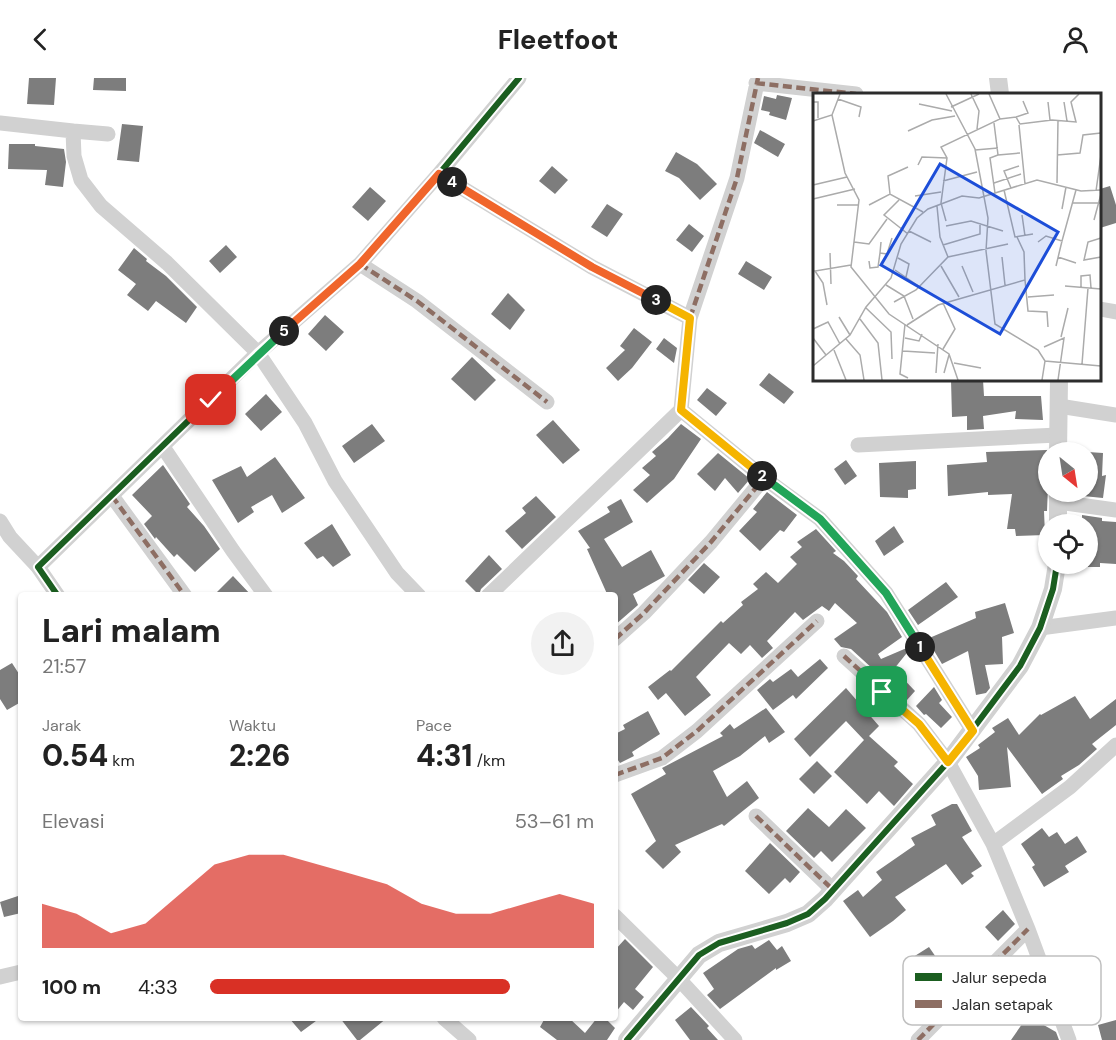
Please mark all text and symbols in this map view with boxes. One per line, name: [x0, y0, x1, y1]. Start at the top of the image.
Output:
text: Fleetfoot: [498, 22, 618, 57]
icon: back: [24, 23, 57, 56]
icon: person: [1059, 23, 1092, 56]
inset map: [813, 93, 1101, 381]
pin: 4: [437, 167, 467, 197]
text: 4: [447, 171, 457, 192]
pin: 3: [641, 285, 671, 315]
text: 3: [651, 289, 661, 310]
pin: 5: [269, 316, 299, 346]
text: 5: [279, 320, 289, 341]
pin: [185, 374, 236, 425]
icon: check: [194, 383, 227, 416]
north arrow: [1038, 442, 1098, 502]
map controls: [1038, 442, 1098, 574]
pin: 2: [747, 461, 777, 491]
text: 2: [757, 465, 767, 486]
button: locate: [1038, 514, 1098, 574]
text: Lari malam: [42, 609, 221, 652]
button: share: [531, 612, 594, 675]
pin: 1: [905, 632, 935, 662]
text: 1: [917, 636, 923, 657]
text: 21:57: [42, 653, 86, 679]
pin: [856, 666, 907, 717]
icon: arrive: [865, 675, 898, 708]
text: Jarak: [42, 715, 81, 736]
text: Waktu: [229, 715, 276, 736]
text: Pace: [416, 715, 452, 736]
text: 0.54: [42, 736, 108, 775]
text: 2:26: [229, 736, 291, 775]
text: 4:31: [416, 736, 472, 775]
text: km: [108, 750, 135, 771]
text: /km: [472, 750, 505, 771]
text: Elevasi: [42, 808, 104, 834]
text: 53–61 m: [515, 808, 594, 834]
legend: [903, 956, 1101, 1025]
text: Jalur sepeda: [952, 967, 1047, 988]
text: 100 m: [42, 974, 101, 1000]
text: 4:33: [138, 974, 178, 1000]
text: Jalan setapak: [952, 994, 1053, 1015]

